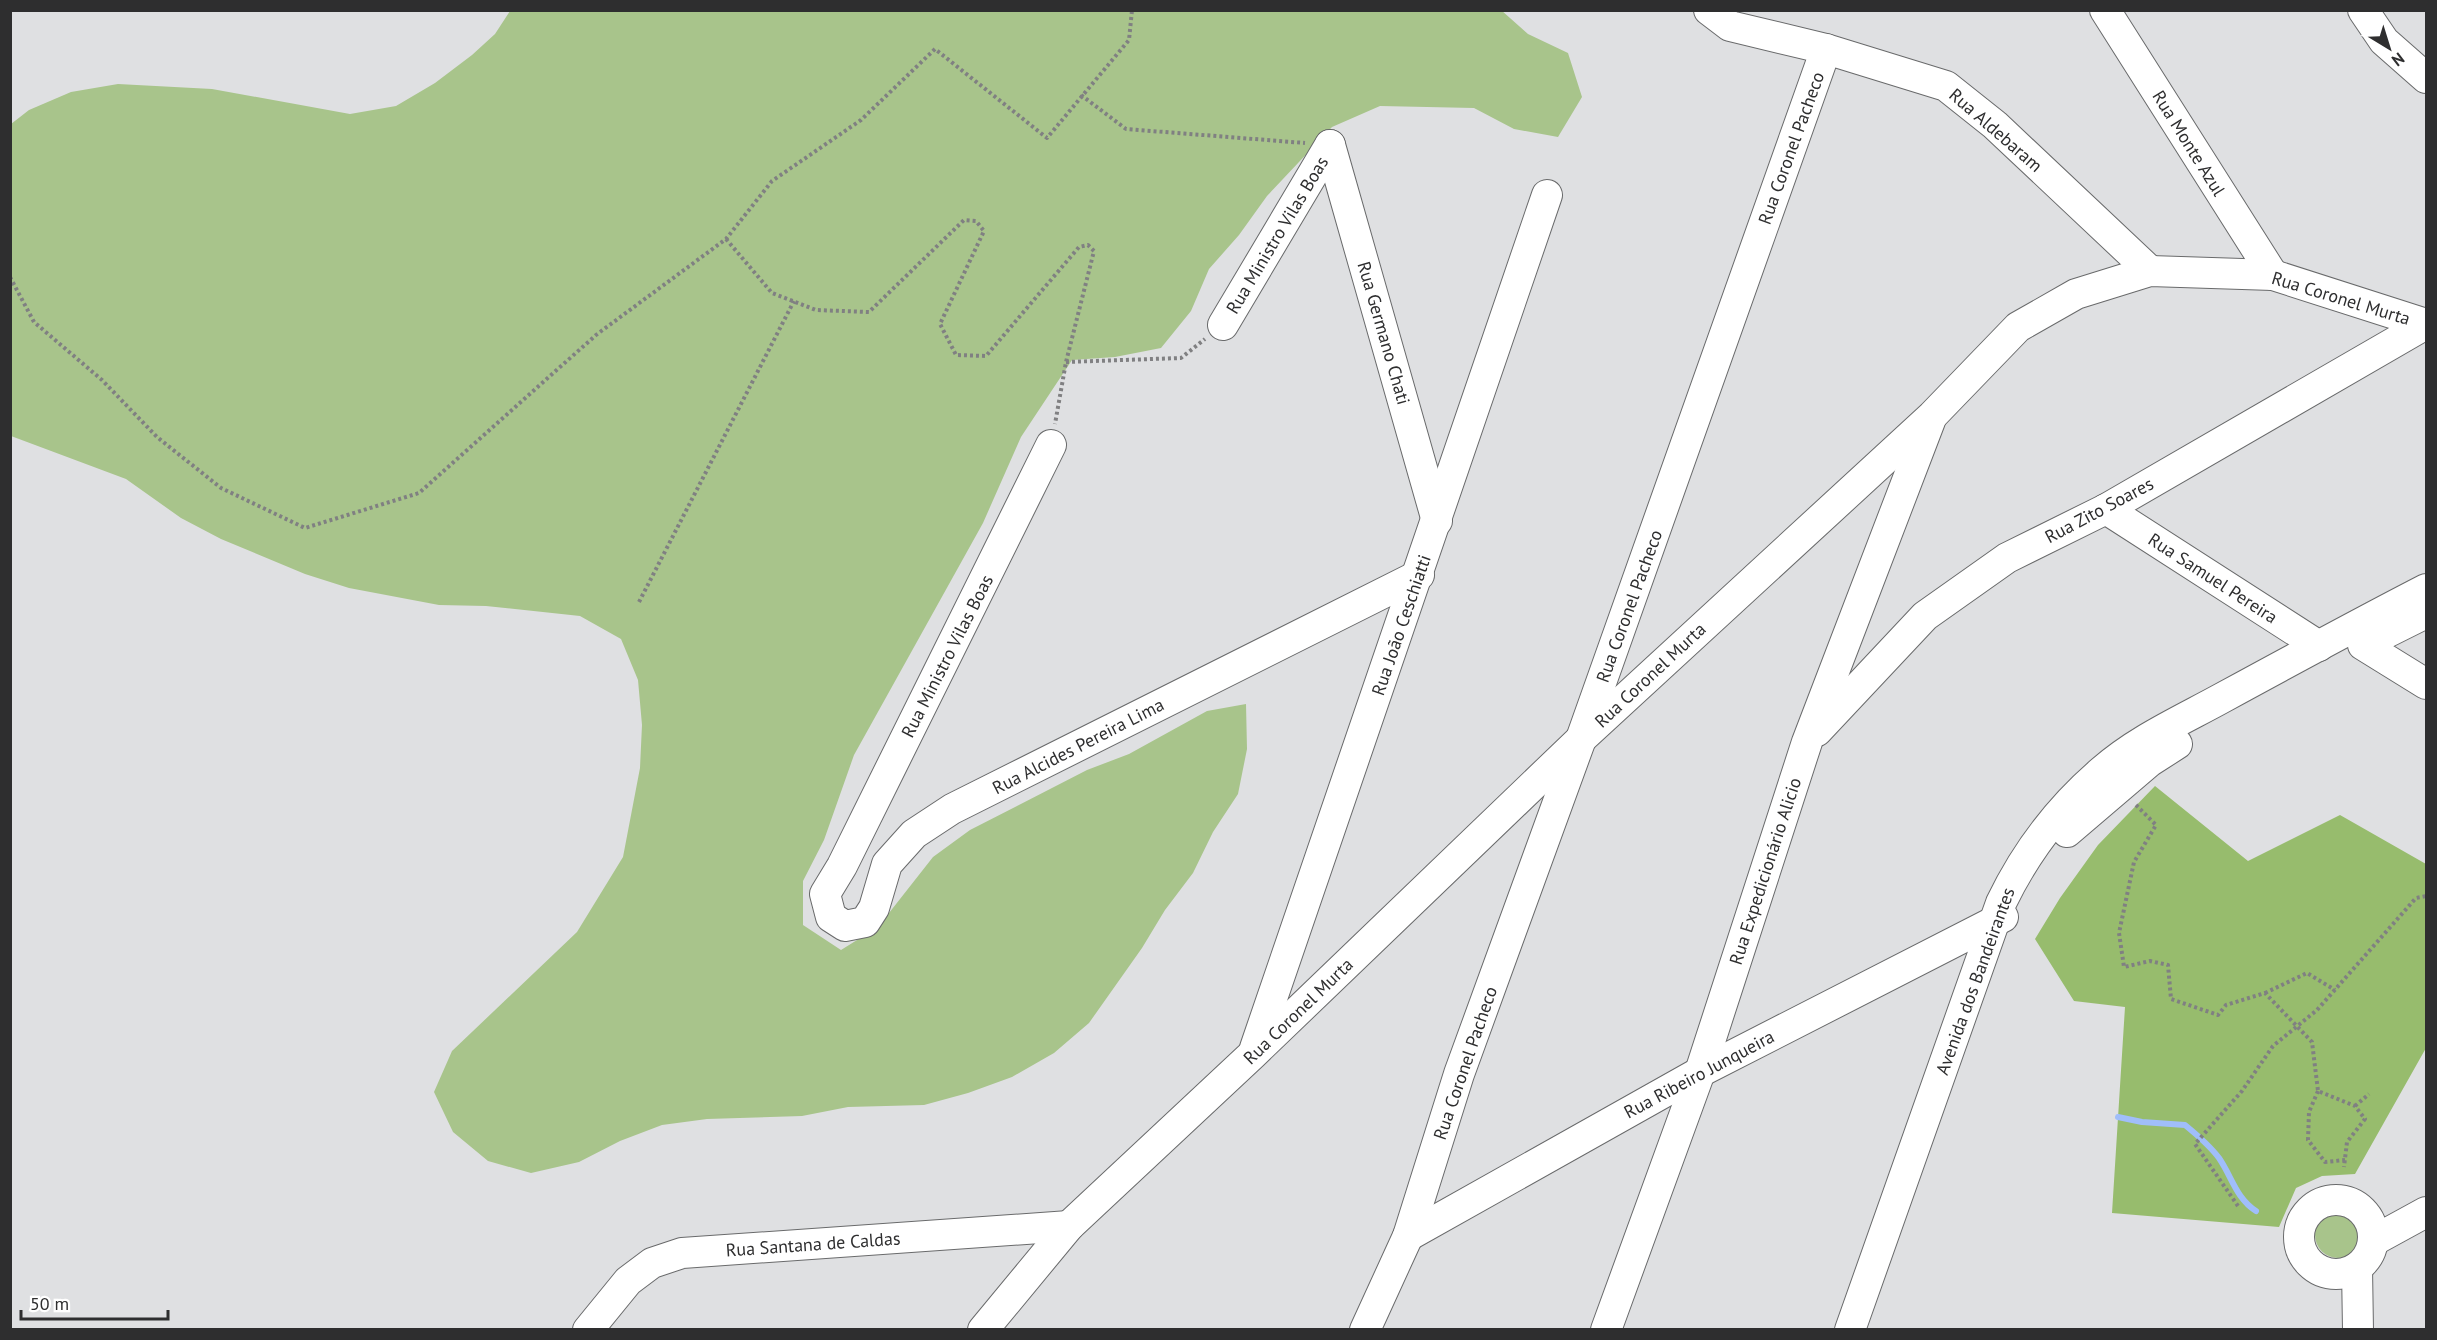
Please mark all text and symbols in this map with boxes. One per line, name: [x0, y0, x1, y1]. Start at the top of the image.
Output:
north arrow: [2359, 18, 2419, 78]
text: N: [2388, 49, 2409, 71]
street label: Rua Coronel Pacheco: [1753, 69, 1829, 227]
street label: Rua Aldebaram: [1945, 83, 2047, 177]
street label: Rua Monte Azul: [2147, 86, 2231, 201]
street label: Rua Ministro Vilas Boas: [1221, 152, 1333, 318]
street label: Rua Germano Chati: [1353, 259, 1415, 407]
street label: Rua Coronel Murta: [2269, 266, 2413, 330]
street label: Rua Zito Soares: [2041, 472, 2157, 548]
street label: Rua Coronel Pacheco: [1591, 527, 1667, 685]
street label: Rua Samuel Pereira: [2144, 528, 2282, 628]
street label: Rua João Ceschiatti: [1366, 552, 1436, 698]
street label: Rua Ministro Vilas Boas: [896, 571, 998, 741]
street label: Rua Coronel Murta: [1590, 618, 1710, 732]
street label: Rua Alcides Pereira Lima: [988, 693, 1168, 799]
street label: Rua Expedicionário Alicio: [1724, 774, 1806, 968]
street label: Avenida dos Bandeirantes: [1930, 884, 2020, 1078]
street label: Rua Coronel Murta: [1238, 953, 1358, 1069]
street label: Rua Coronel Pacheco: [1428, 983, 1502, 1143]
street label: Rua Ribeiro Junqueira: [1620, 1025, 1778, 1123]
street label: Rua Santana de Caldas: [725, 1226, 901, 1262]
scale bar: [21, 1283, 168, 1321]
text: 50 m: [30, 1292, 69, 1315]

